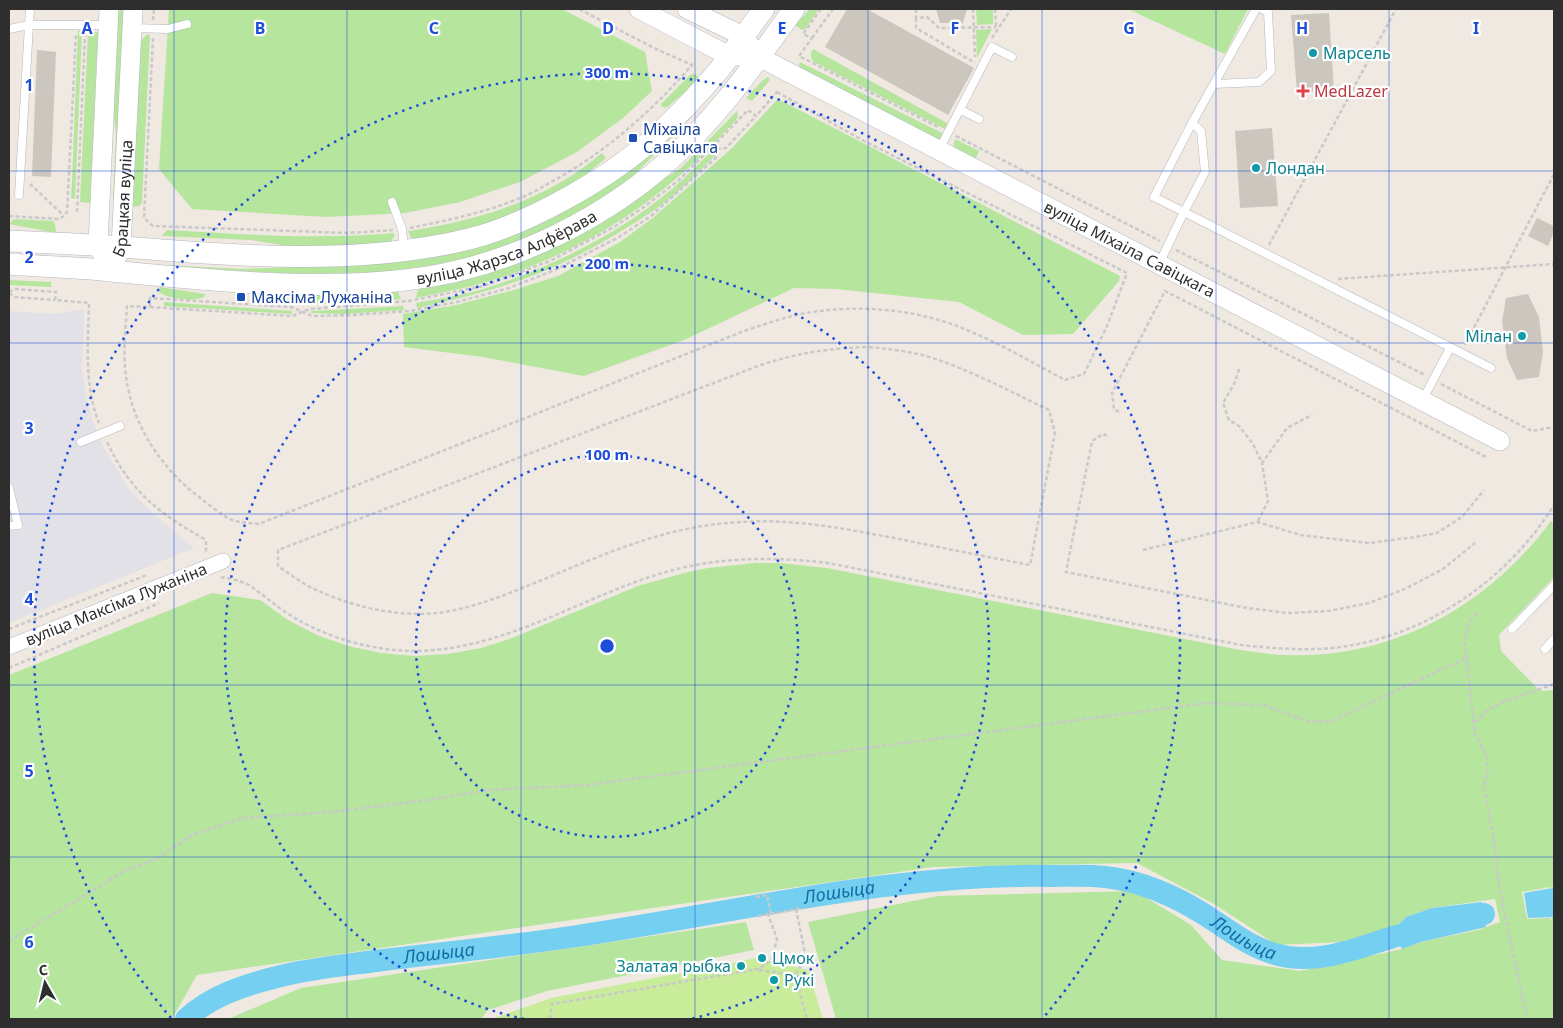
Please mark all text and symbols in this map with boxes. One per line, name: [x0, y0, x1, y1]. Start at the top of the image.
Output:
text: A: [81, 17, 93, 39]
text: B: [255, 17, 265, 39]
text: C: [429, 17, 439, 39]
text: D: [602, 17, 614, 39]
text: E: [778, 17, 787, 39]
text: F: [951, 17, 959, 39]
text: G: [1123, 17, 1135, 39]
text: H: [1296, 17, 1308, 39]
text: I: [1473, 17, 1479, 39]
place label: Марсель: [1323, 42, 1391, 64]
marker: Марсель: [1307, 47, 1319, 59]
text: 300 m: [585, 62, 629, 82]
text: 1: [24, 74, 34, 96]
place label: MedLazer: [1314, 80, 1388, 102]
marker: MedLazer: [1296, 84, 1310, 98]
place label: Міхаіла Савіцкага: [643, 118, 718, 158]
marker: Міхаіла Савіцкага: [627, 132, 639, 144]
street label: Брацкая вуліца: [107, 139, 137, 260]
place label: Лондан: [1266, 157, 1325, 179]
marker: Лондан: [1250, 162, 1262, 174]
street label: вуліца Міхаіла Савіцкага: [1040, 196, 1219, 303]
street label: вуліца Жарэса Алфёрава: [415, 205, 601, 290]
text: 2: [24, 246, 34, 268]
text: 200 m: [585, 253, 629, 273]
place label: Максіма Лужаніна: [251, 286, 393, 308]
marker: Максіма Лужаніна: [235, 291, 247, 303]
place label: Мілан: [1465, 325, 1512, 347]
marker: Мілан: [1516, 330, 1528, 342]
text: 3: [24, 417, 34, 439]
text: 100 m: [585, 444, 629, 464]
street label: вуліца Максіма Лужаніна: [22, 557, 210, 651]
text: 4: [24, 588, 34, 610]
centre of rings: [598, 637, 616, 655]
text: 5: [24, 760, 34, 782]
water label: Лошыца: [801, 874, 876, 909]
water label: Лошыца: [1206, 909, 1280, 965]
text: 6: [24, 931, 34, 953]
water label: Лошыца: [401, 936, 476, 969]
place label: Цмок: [772, 947, 815, 969]
marker: Цмок: [756, 952, 768, 964]
place label: Залатая рыбка: [617, 955, 731, 977]
north arrow: [20, 958, 70, 1008]
text: С: [37, 960, 49, 980]
marker: Залатая рыбка: [735, 960, 747, 972]
place label: Рукі: [784, 969, 814, 991]
marker: Рукі: [768, 974, 780, 986]

